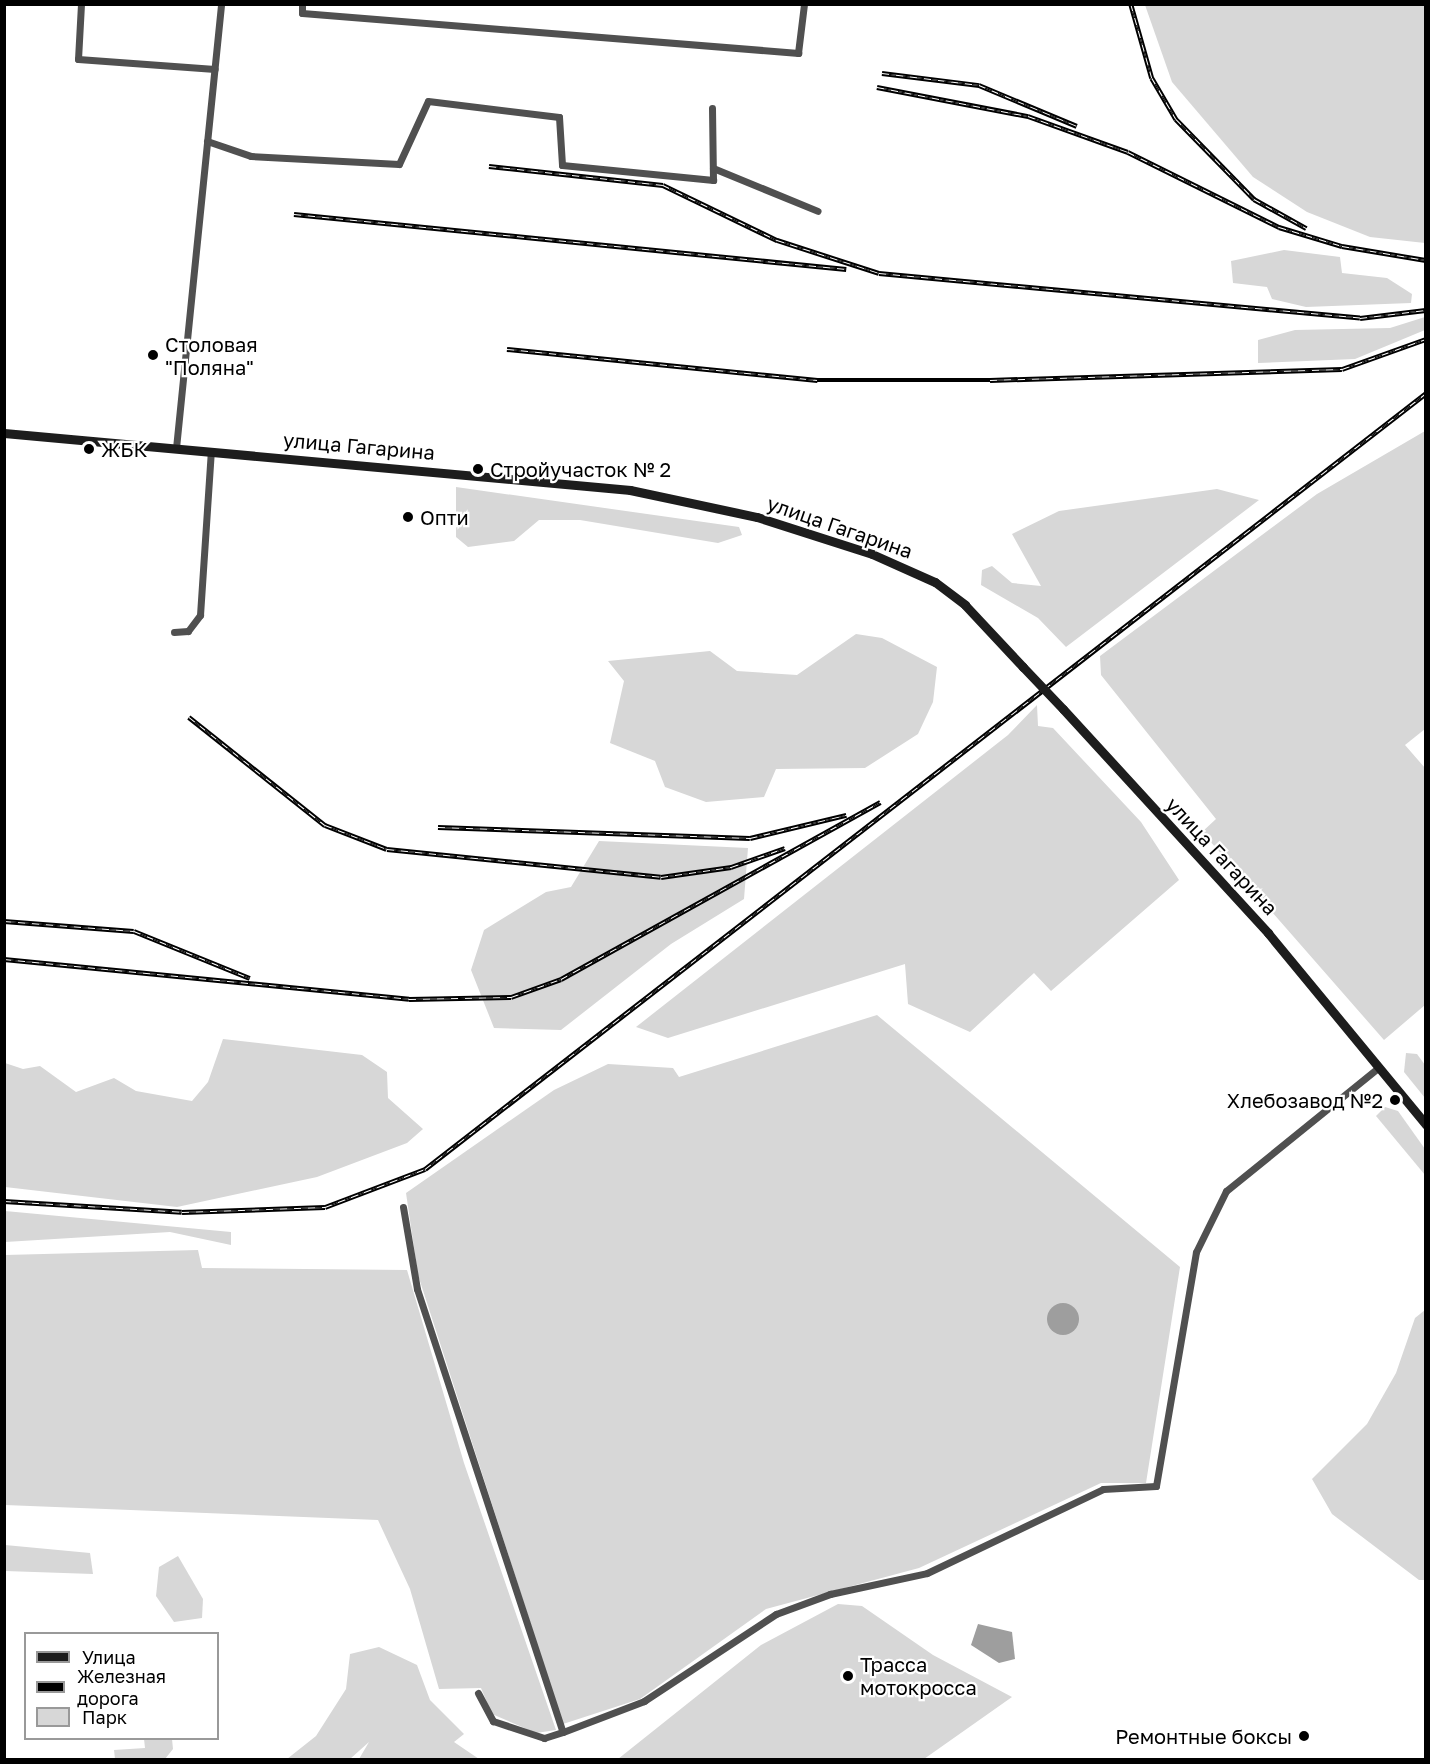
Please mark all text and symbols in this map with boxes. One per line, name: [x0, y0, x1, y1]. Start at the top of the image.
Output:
place label: Столовая "Поляна": [165, 332, 258, 379]
marker: Столовая "Поляна": [146, 348, 160, 362]
street label: улица Гагарина: [282, 427, 436, 465]
place label: ЖБК: [101, 437, 147, 461]
marker: ЖБК: [82, 442, 96, 456]
place label: Стройучасток № 2: [490, 457, 671, 481]
marker: Стройучасток № 2: [471, 462, 485, 476]
street label: улица Гагарина: [764, 491, 916, 563]
place label: Опти: [420, 505, 469, 529]
marker: Опти: [401, 510, 415, 524]
street label: улица Гагарина: [1161, 792, 1283, 920]
place label: Хлебозавод №2: [1227, 1088, 1383, 1112]
marker: Хлебозавод №2: [1388, 1093, 1402, 1107]
legend: [24, 1632, 219, 1740]
text: Улица: [82, 1646, 136, 1668]
place label: Трасса мотокросса: [860, 1652, 977, 1699]
text: Железная дорога: [77, 1665, 166, 1709]
marker: Трасса мотокросса: [841, 1669, 855, 1683]
text: Парк: [82, 1706, 127, 1728]
place label: Ремонтные боксы: [1115, 1724, 1292, 1748]
marker: Ремонтные боксы: [1297, 1729, 1311, 1743]

